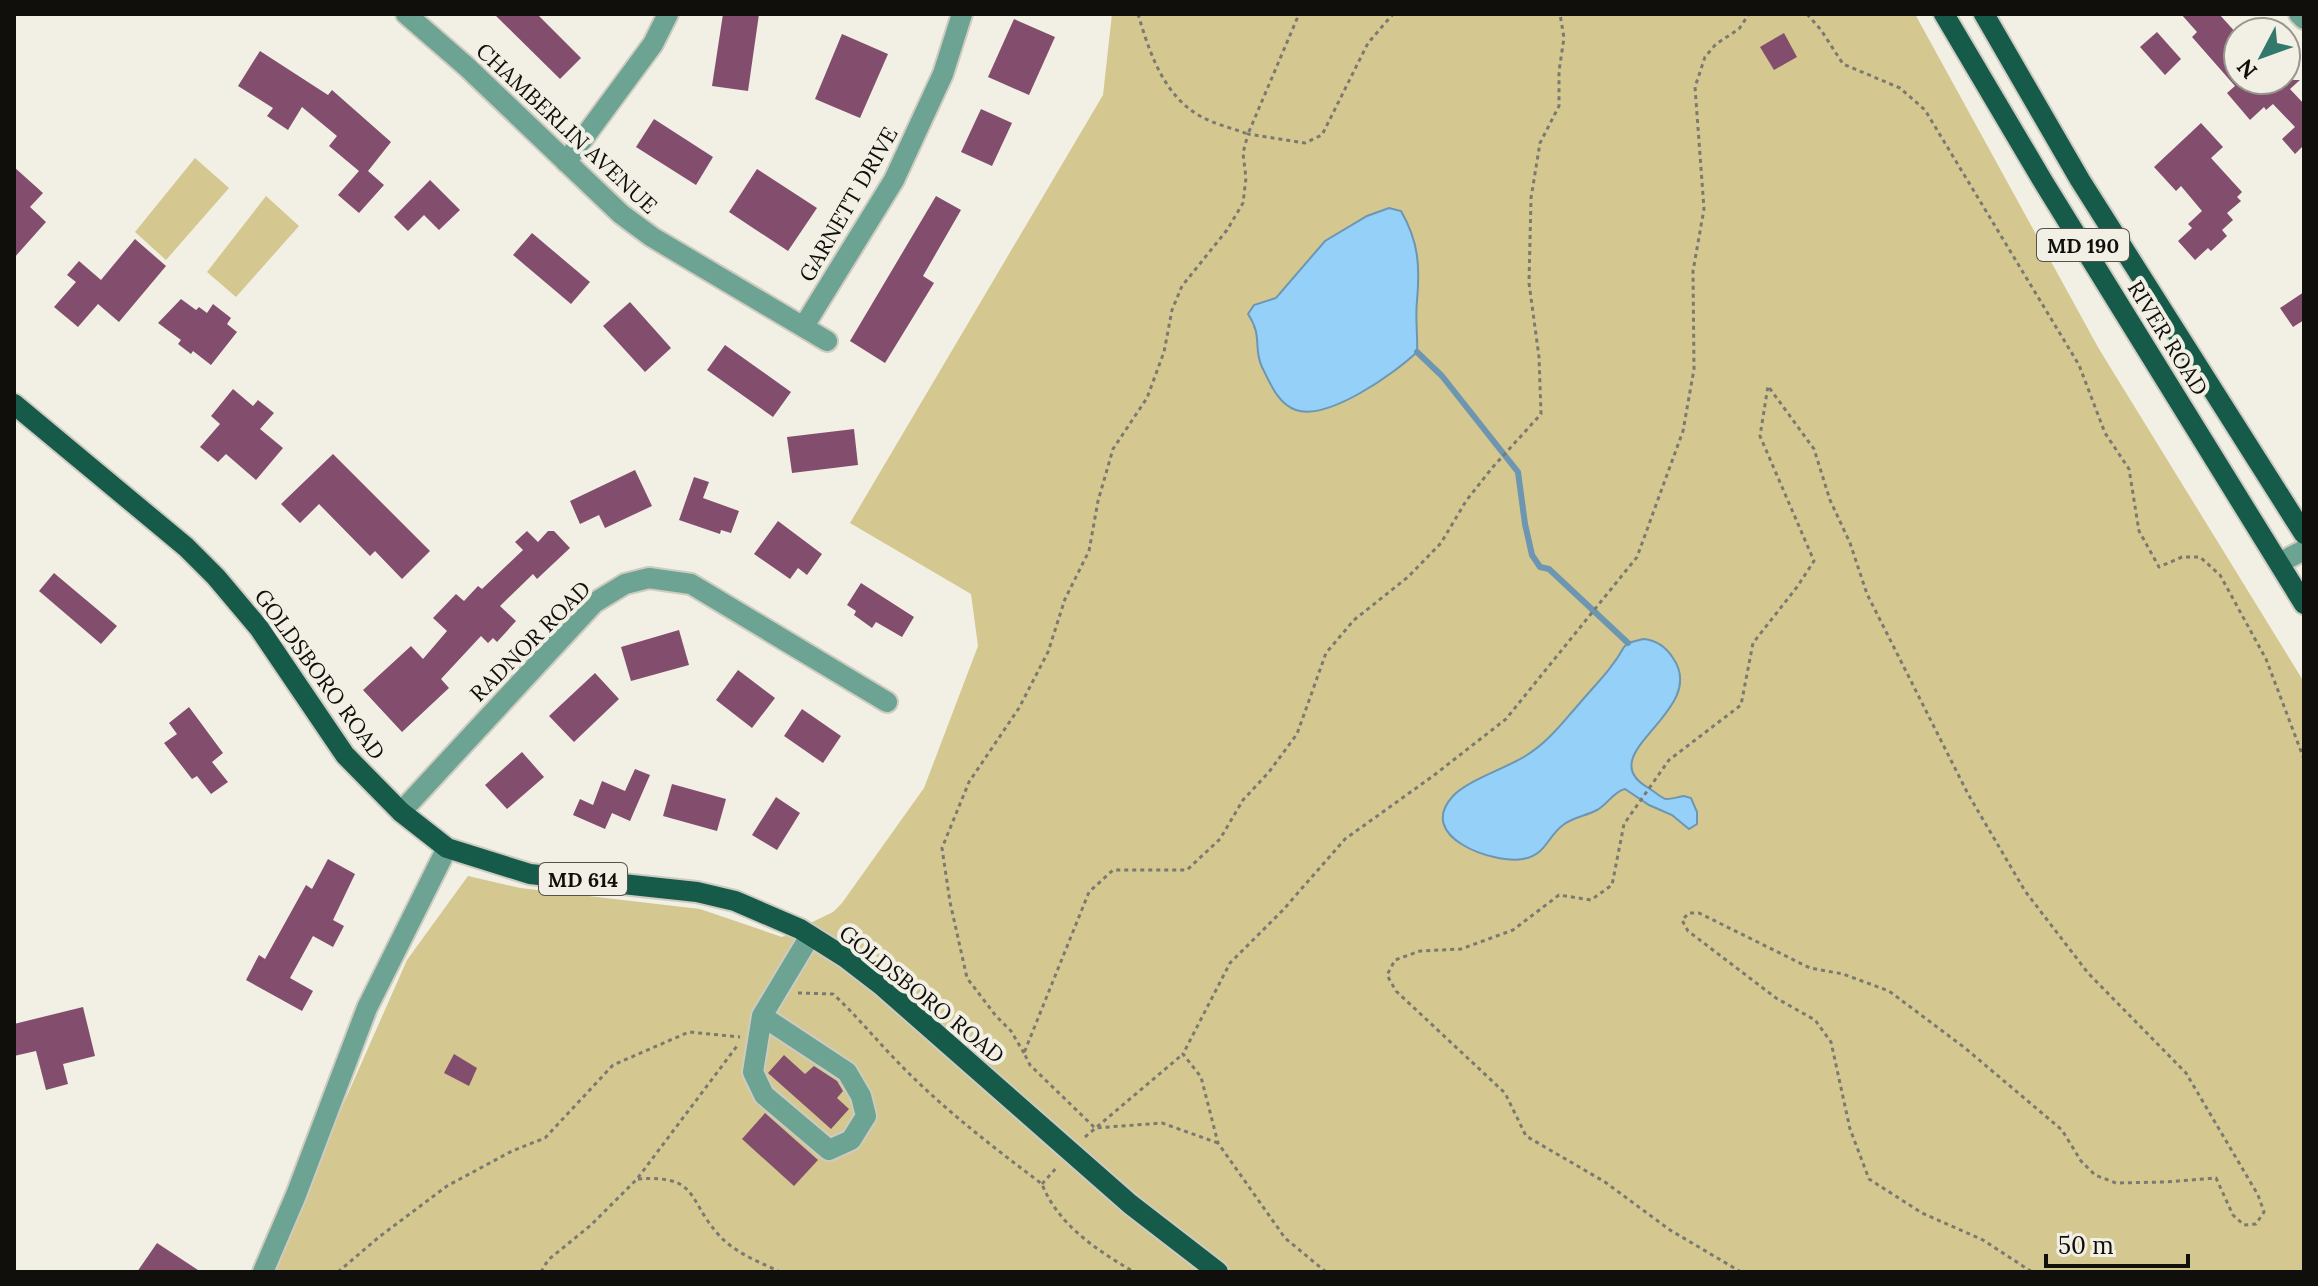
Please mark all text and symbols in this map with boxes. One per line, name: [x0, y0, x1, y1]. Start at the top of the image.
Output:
north arrow: [2222, 16, 2302, 96]
street label: CHAMBERLIN AVENUE: [470, 37, 664, 219]
text: N: [2231, 54, 2263, 85]
street label: GARNETT DRIVE: [792, 122, 904, 286]
road number: MD 190: [2037, 229, 2129, 261]
street label: RIVER ROAD: [2122, 275, 2214, 401]
street label: RADNOR ROAD: [464, 575, 596, 707]
street label: GOLDSBORO ROAD: [249, 583, 391, 765]
road number: MD 614: [539, 863, 627, 895]
street label: GOLDSBORO ROAD: [834, 919, 1010, 1069]
scale bar: [2046, 1218, 2188, 1268]
text: 50 m: [2058, 1230, 2114, 1261]

